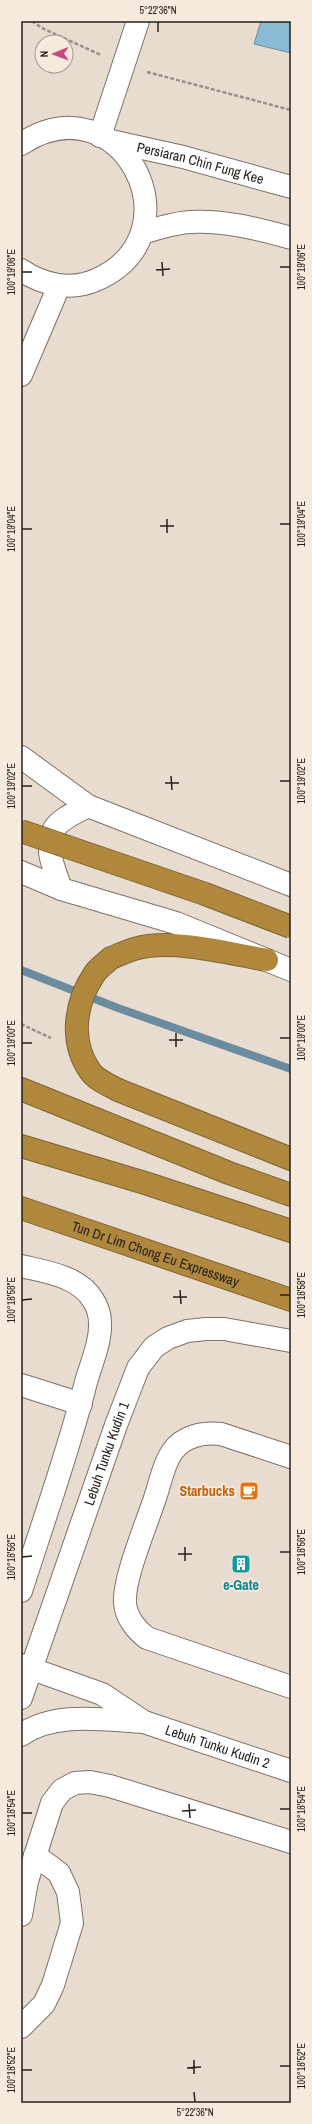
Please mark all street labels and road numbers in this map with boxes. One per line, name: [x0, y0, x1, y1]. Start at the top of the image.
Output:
street label: Persiaran Chin Fung Kee: [135, 138, 266, 188]
street label: Tun Dr Lim Chong Eu Expressway: [69, 1217, 242, 1291]
street label: Lebuh Tunku Kudin 1: [80, 1398, 133, 1508]
street label: Lebuh Tunku Kudin 2: [163, 1721, 272, 1772]

